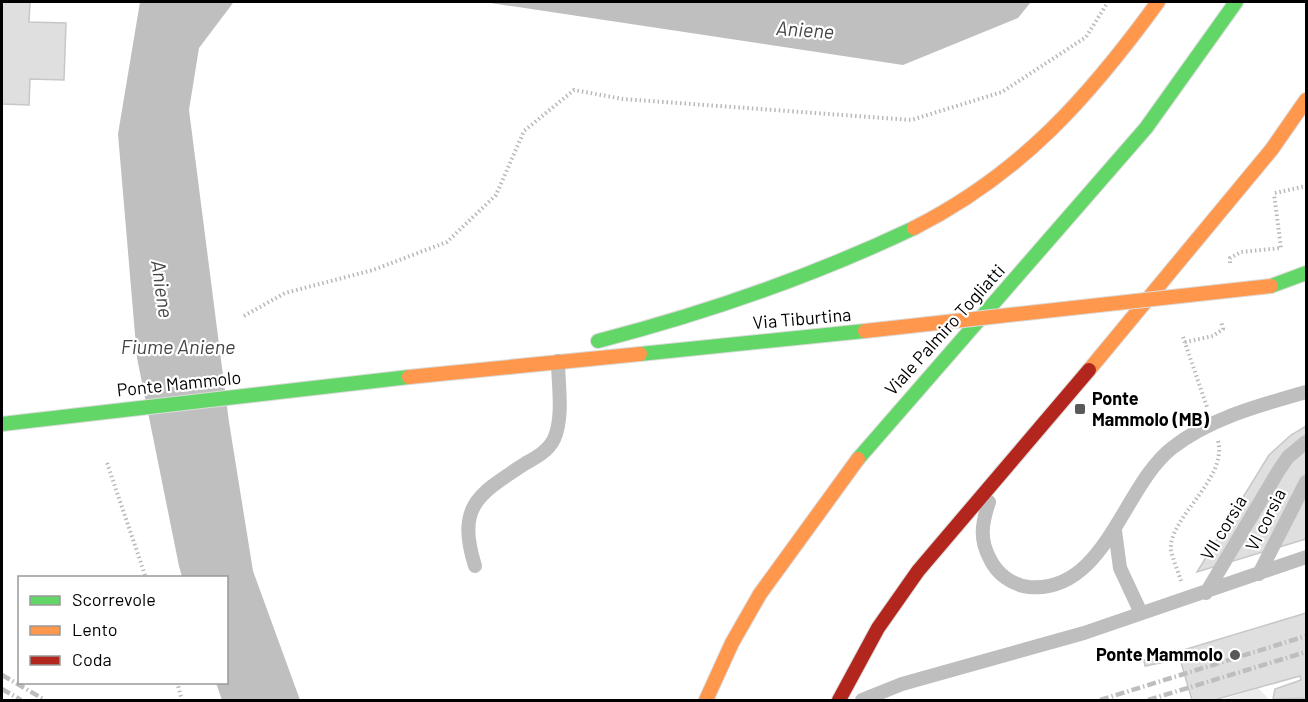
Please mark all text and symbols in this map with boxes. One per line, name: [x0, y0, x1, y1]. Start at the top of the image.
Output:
water label: Aniene: [775, 15, 835, 43]
water label: Aniene: [147, 258, 179, 319]
street label: Viale Palmiro Togliatti: [880, 259, 1009, 399]
street label: Via Tiburtina: [752, 303, 852, 333]
water label: Fiume Aniene: [121, 334, 235, 358]
street label: Ponte Mammolo: [116, 366, 242, 400]
place label: Ponte Mammolo (MB): [1092, 387, 1210, 430]
marker: Ponte Mammolo (MB): [1073, 402, 1087, 416]
street label: VI corsia: [1240, 485, 1290, 554]
street label: VII corsia: [1195, 491, 1251, 564]
legend: [18, 576, 228, 684]
text: Scorrevole: [72, 588, 156, 610]
text: Lento: [72, 618, 118, 640]
place label: Ponte Mammolo: [1096, 643, 1223, 665]
text: Coda: [72, 648, 112, 670]
marker: Ponte Mammolo: [1228, 648, 1242, 662]

